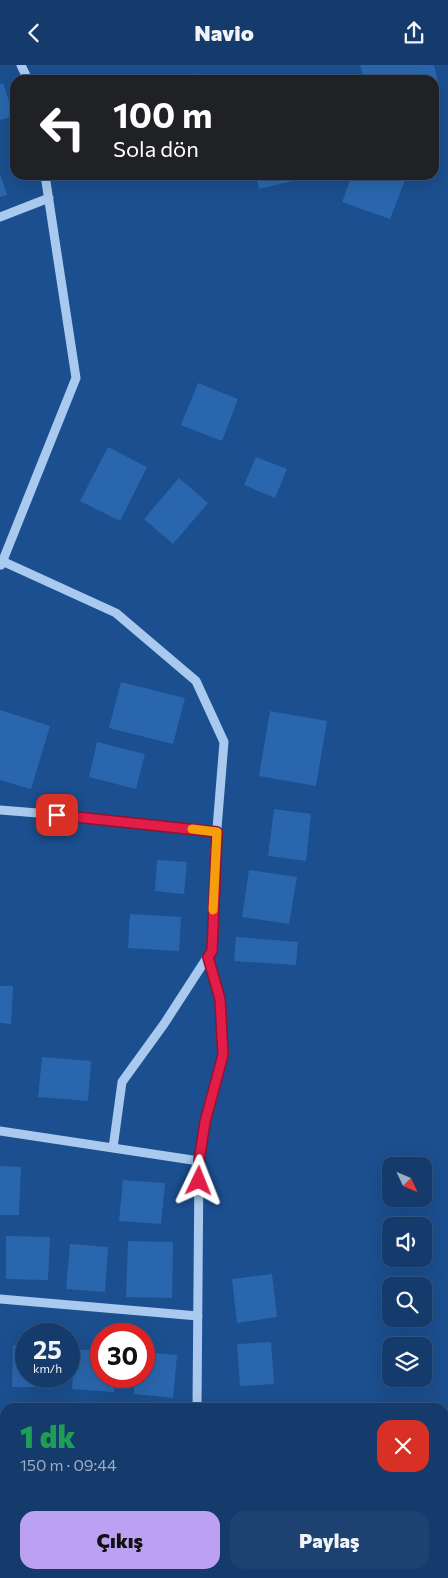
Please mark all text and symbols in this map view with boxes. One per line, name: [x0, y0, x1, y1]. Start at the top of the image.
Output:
icon: back: [20, 19, 48, 47]
text: Navio: [194, 19, 254, 46]
icon: share: [400, 19, 428, 47]
text: 100 m: [113, 92, 213, 135]
icon: left: [30, 95, 95, 160]
text: Sola dön: [113, 135, 199, 162]
pin: [36, 794, 78, 836]
icon: arrive: [43, 801, 71, 829]
position arrow: [172, 1154, 224, 1206]
north arrow: [382, 1157, 432, 1207]
map controls: [382, 1157, 432, 1387]
button: sound: [382, 1217, 432, 1267]
button: search: [382, 1277, 432, 1327]
speed limit sign: 30: [90, 1323, 155, 1388]
text: 25: [33, 1334, 62, 1364]
button: layers: [382, 1337, 432, 1387]
text: km/h: [33, 1361, 62, 1375]
text: 1 dk: [20, 1417, 75, 1454]
button: close: [377, 1420, 429, 1472]
text: 150 m · 09:44: [20, 1455, 117, 1474]
button: Çıkış: [20, 1511, 220, 1569]
button: Paylaş: [230, 1511, 429, 1569]

